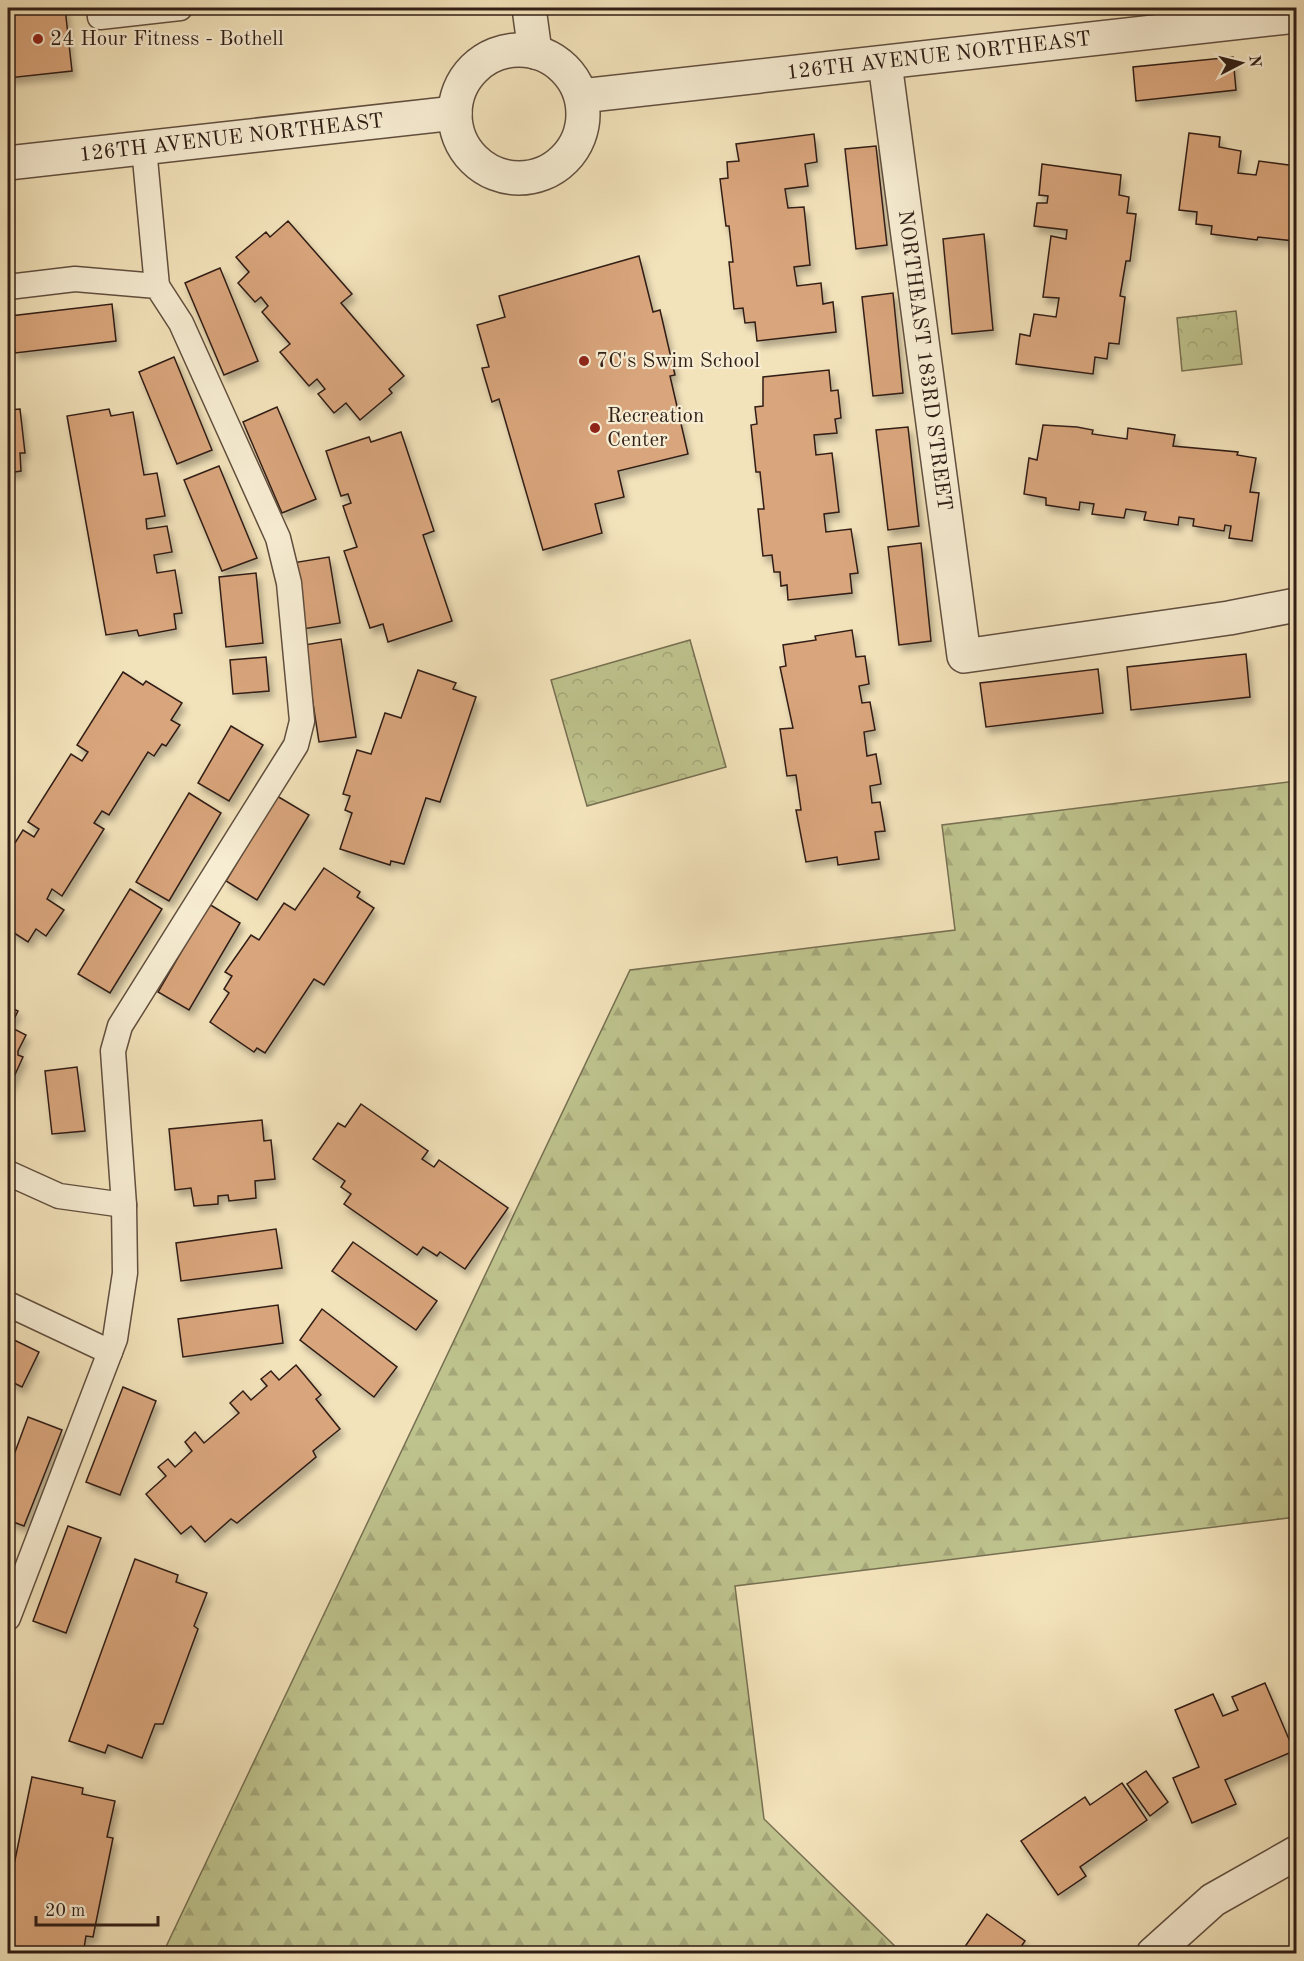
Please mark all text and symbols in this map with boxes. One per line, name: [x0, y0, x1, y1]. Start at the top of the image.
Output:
place label: 24 Hour Fitness - Bothell: [50, 29, 284, 50]
street label: 126TH AVENUE NORTHEAST: [785, 29, 1092, 83]
marker: 24 Hour Fitness - Bothell: [31, 32, 45, 46]
north arrow: [1211, 33, 1271, 93]
text: N: [1245, 54, 1263, 69]
street label: 126TH AVENUE NORTHEAST: [78, 111, 385, 165]
street label: NORTHEAST 183RD STREET: [894, 209, 955, 512]
place label: 7C's Swim School: [596, 351, 760, 372]
marker: 7C's Swim School: [577, 354, 591, 368]
place label: Recreation Center: [607, 406, 704, 451]
marker: Recreation Center: [588, 421, 602, 435]
scale bar: [36, 1889, 158, 1927]
text: 20 m: [45, 1902, 85, 1920]

